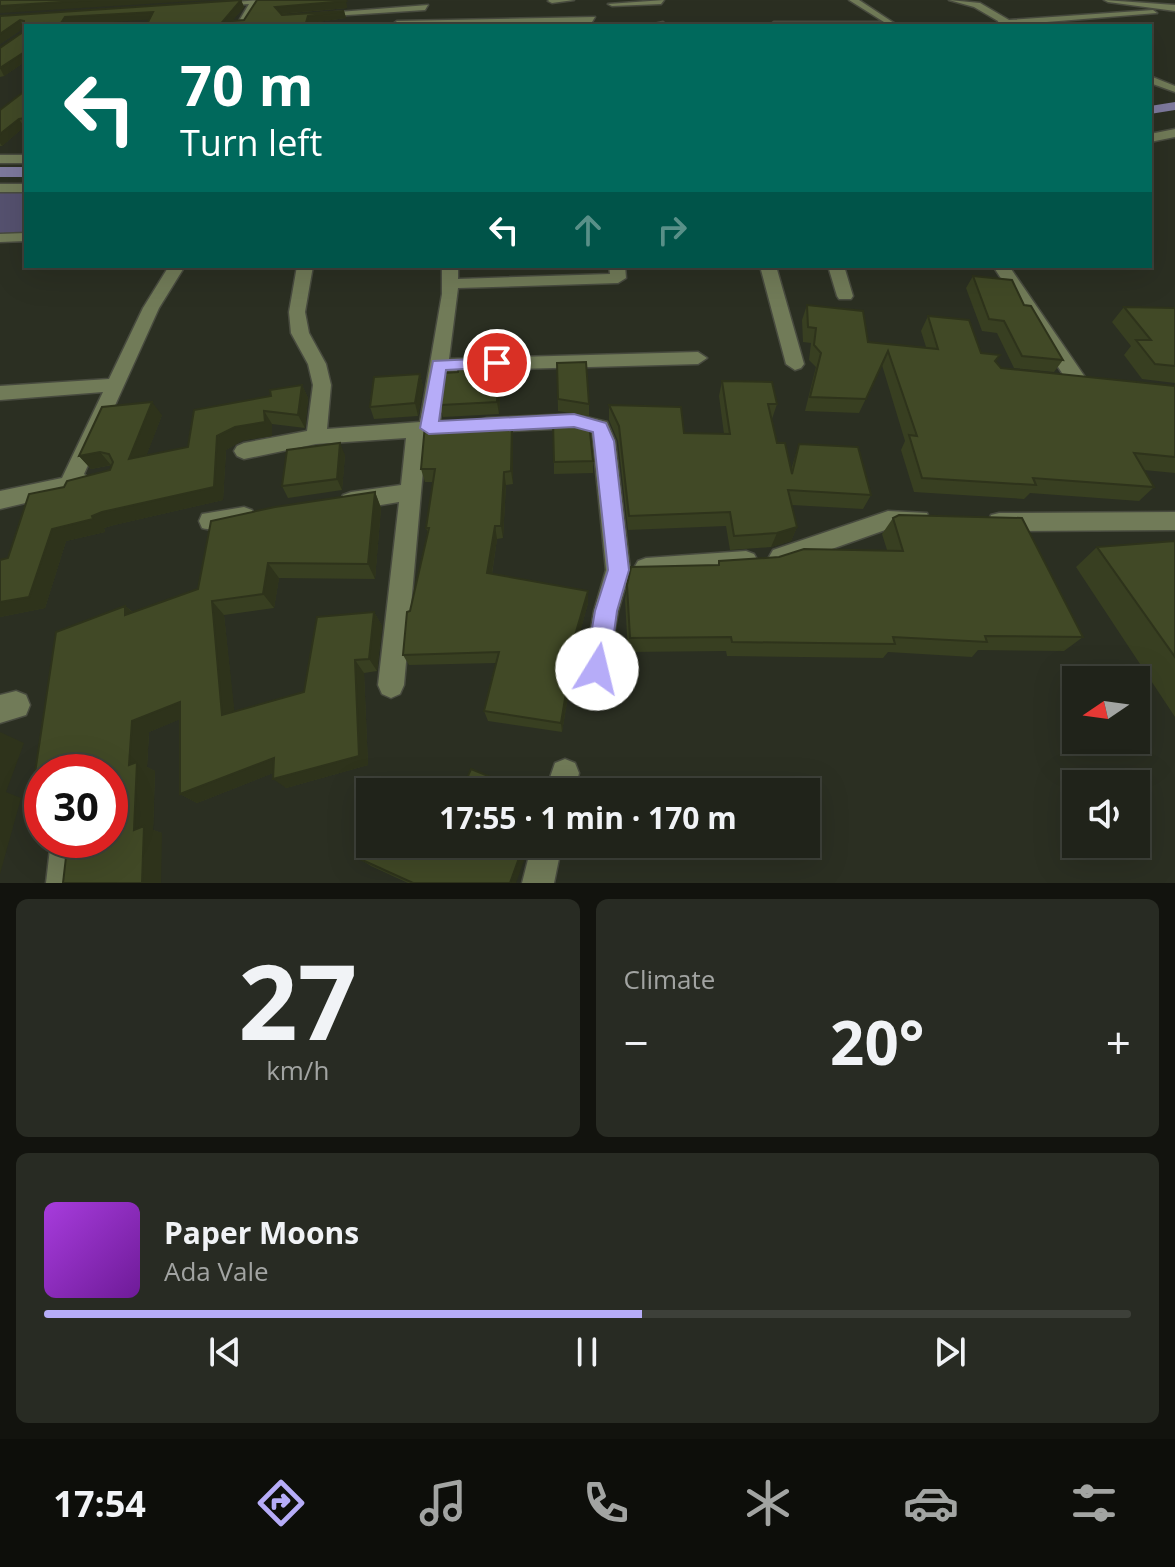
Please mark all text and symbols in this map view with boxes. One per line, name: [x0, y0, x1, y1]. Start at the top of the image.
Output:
text: 70 m: [180, 46, 314, 122]
icon: left: [48, 56, 152, 160]
text: Turn left: [180, 118, 322, 167]
icon: left: [482, 208, 526, 252]
icon: ahead: [566, 208, 610, 252]
icon: right: [650, 208, 694, 252]
pin: [463, 329, 531, 397]
icon: arrive: [475, 341, 519, 385]
position arrow: [555, 627, 639, 711]
north arrow: [1062, 666, 1150, 754]
map controls: [1062, 666, 1150, 858]
speed limit sign: 30: [24, 754, 128, 858]
button: sound: [1062, 770, 1150, 858]
text: 17:55 · 1 min · 170 m: [439, 797, 737, 838]
text: 27: [238, 929, 357, 1070]
text: Climate: [624, 961, 715, 997]
text: 20°: [830, 1001, 924, 1083]
text: −: [624, 1012, 649, 1072]
text: +: [1106, 1012, 1131, 1072]
text: km/h: [266, 1052, 329, 1088]
text: Paper Moons: [164, 1212, 359, 1253]
text: Ada Vale: [164, 1253, 269, 1289]
icon: previous: [203, 1330, 247, 1374]
icon: pause: [565, 1330, 609, 1374]
icon: next: [928, 1330, 972, 1374]
icon: directions: [253, 1475, 309, 1531]
icon: music: [415, 1475, 471, 1531]
icon: phone: [578, 1475, 634, 1531]
icon: climate: [740, 1475, 796, 1531]
icon: car: [903, 1475, 959, 1531]
icon: filters: [1066, 1475, 1122, 1531]
text: 17:54: [53, 1479, 146, 1528]

